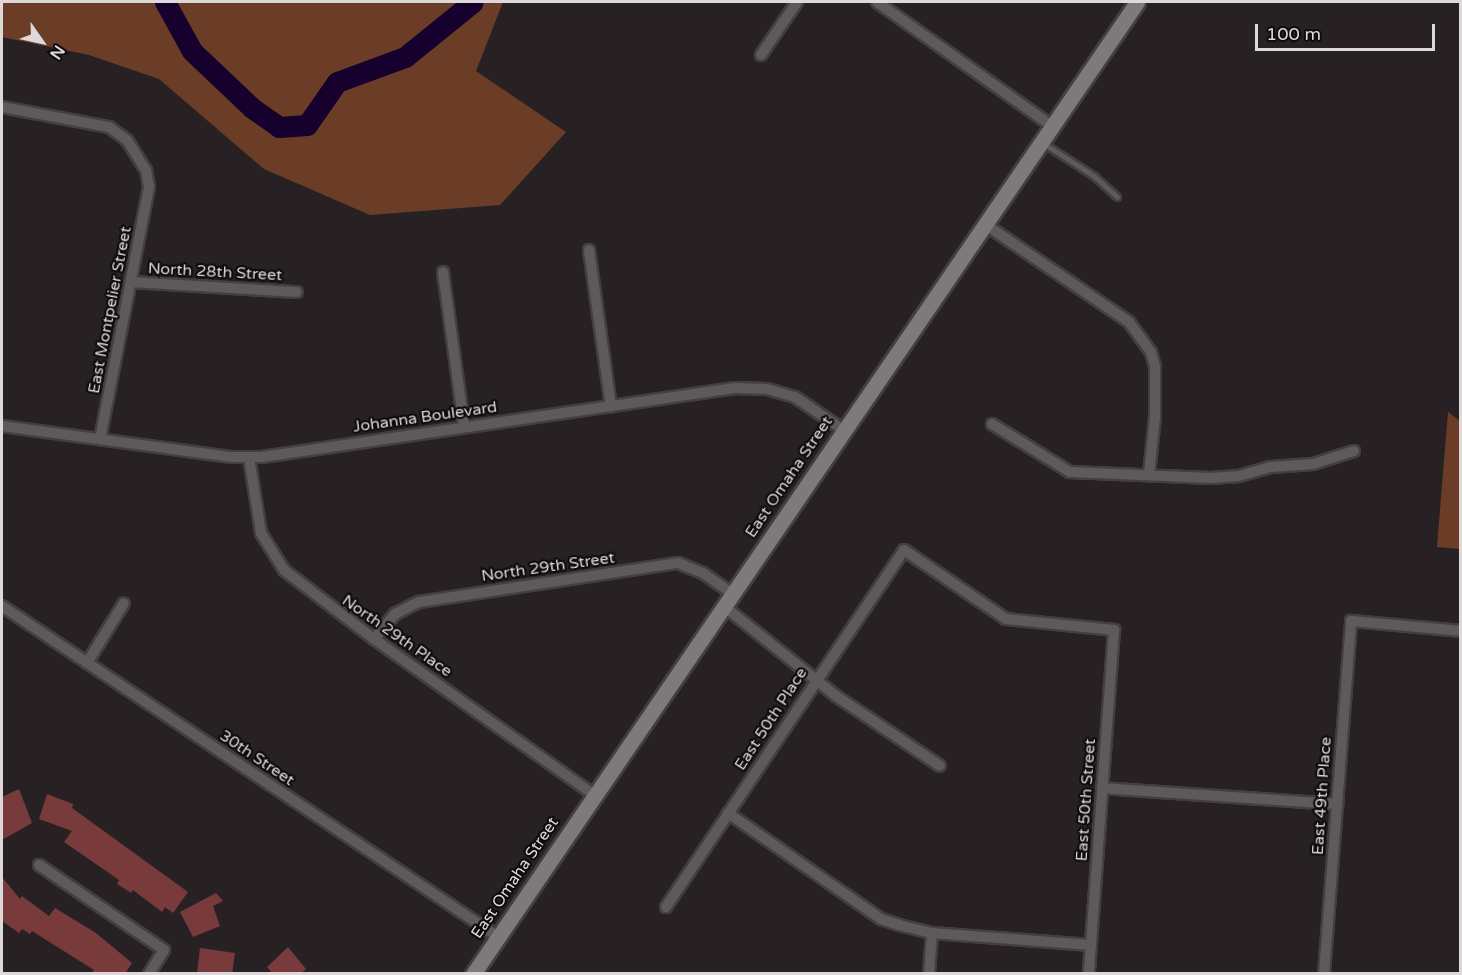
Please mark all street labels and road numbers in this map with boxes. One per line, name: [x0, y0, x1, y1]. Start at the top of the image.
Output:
street label: East Montpelier Street: [84, 225, 136, 395]
street label: North 28th Street: [147, 259, 283, 285]
street label: Johanna Boulevard: [352, 397, 498, 437]
street label: East Omaha Street: [741, 413, 837, 541]
street label: North 29th Street: [480, 548, 616, 586]
street label: North 29th Place: [338, 591, 456, 681]
street label: East 50th Place: [731, 664, 811, 774]
street label: 30th Street: [216, 726, 298, 790]
street label: East 49th Place: [1308, 736, 1336, 856]
street label: East 50th Street: [1072, 738, 1100, 862]
street label: East Omaha Street: [467, 814, 563, 942]

